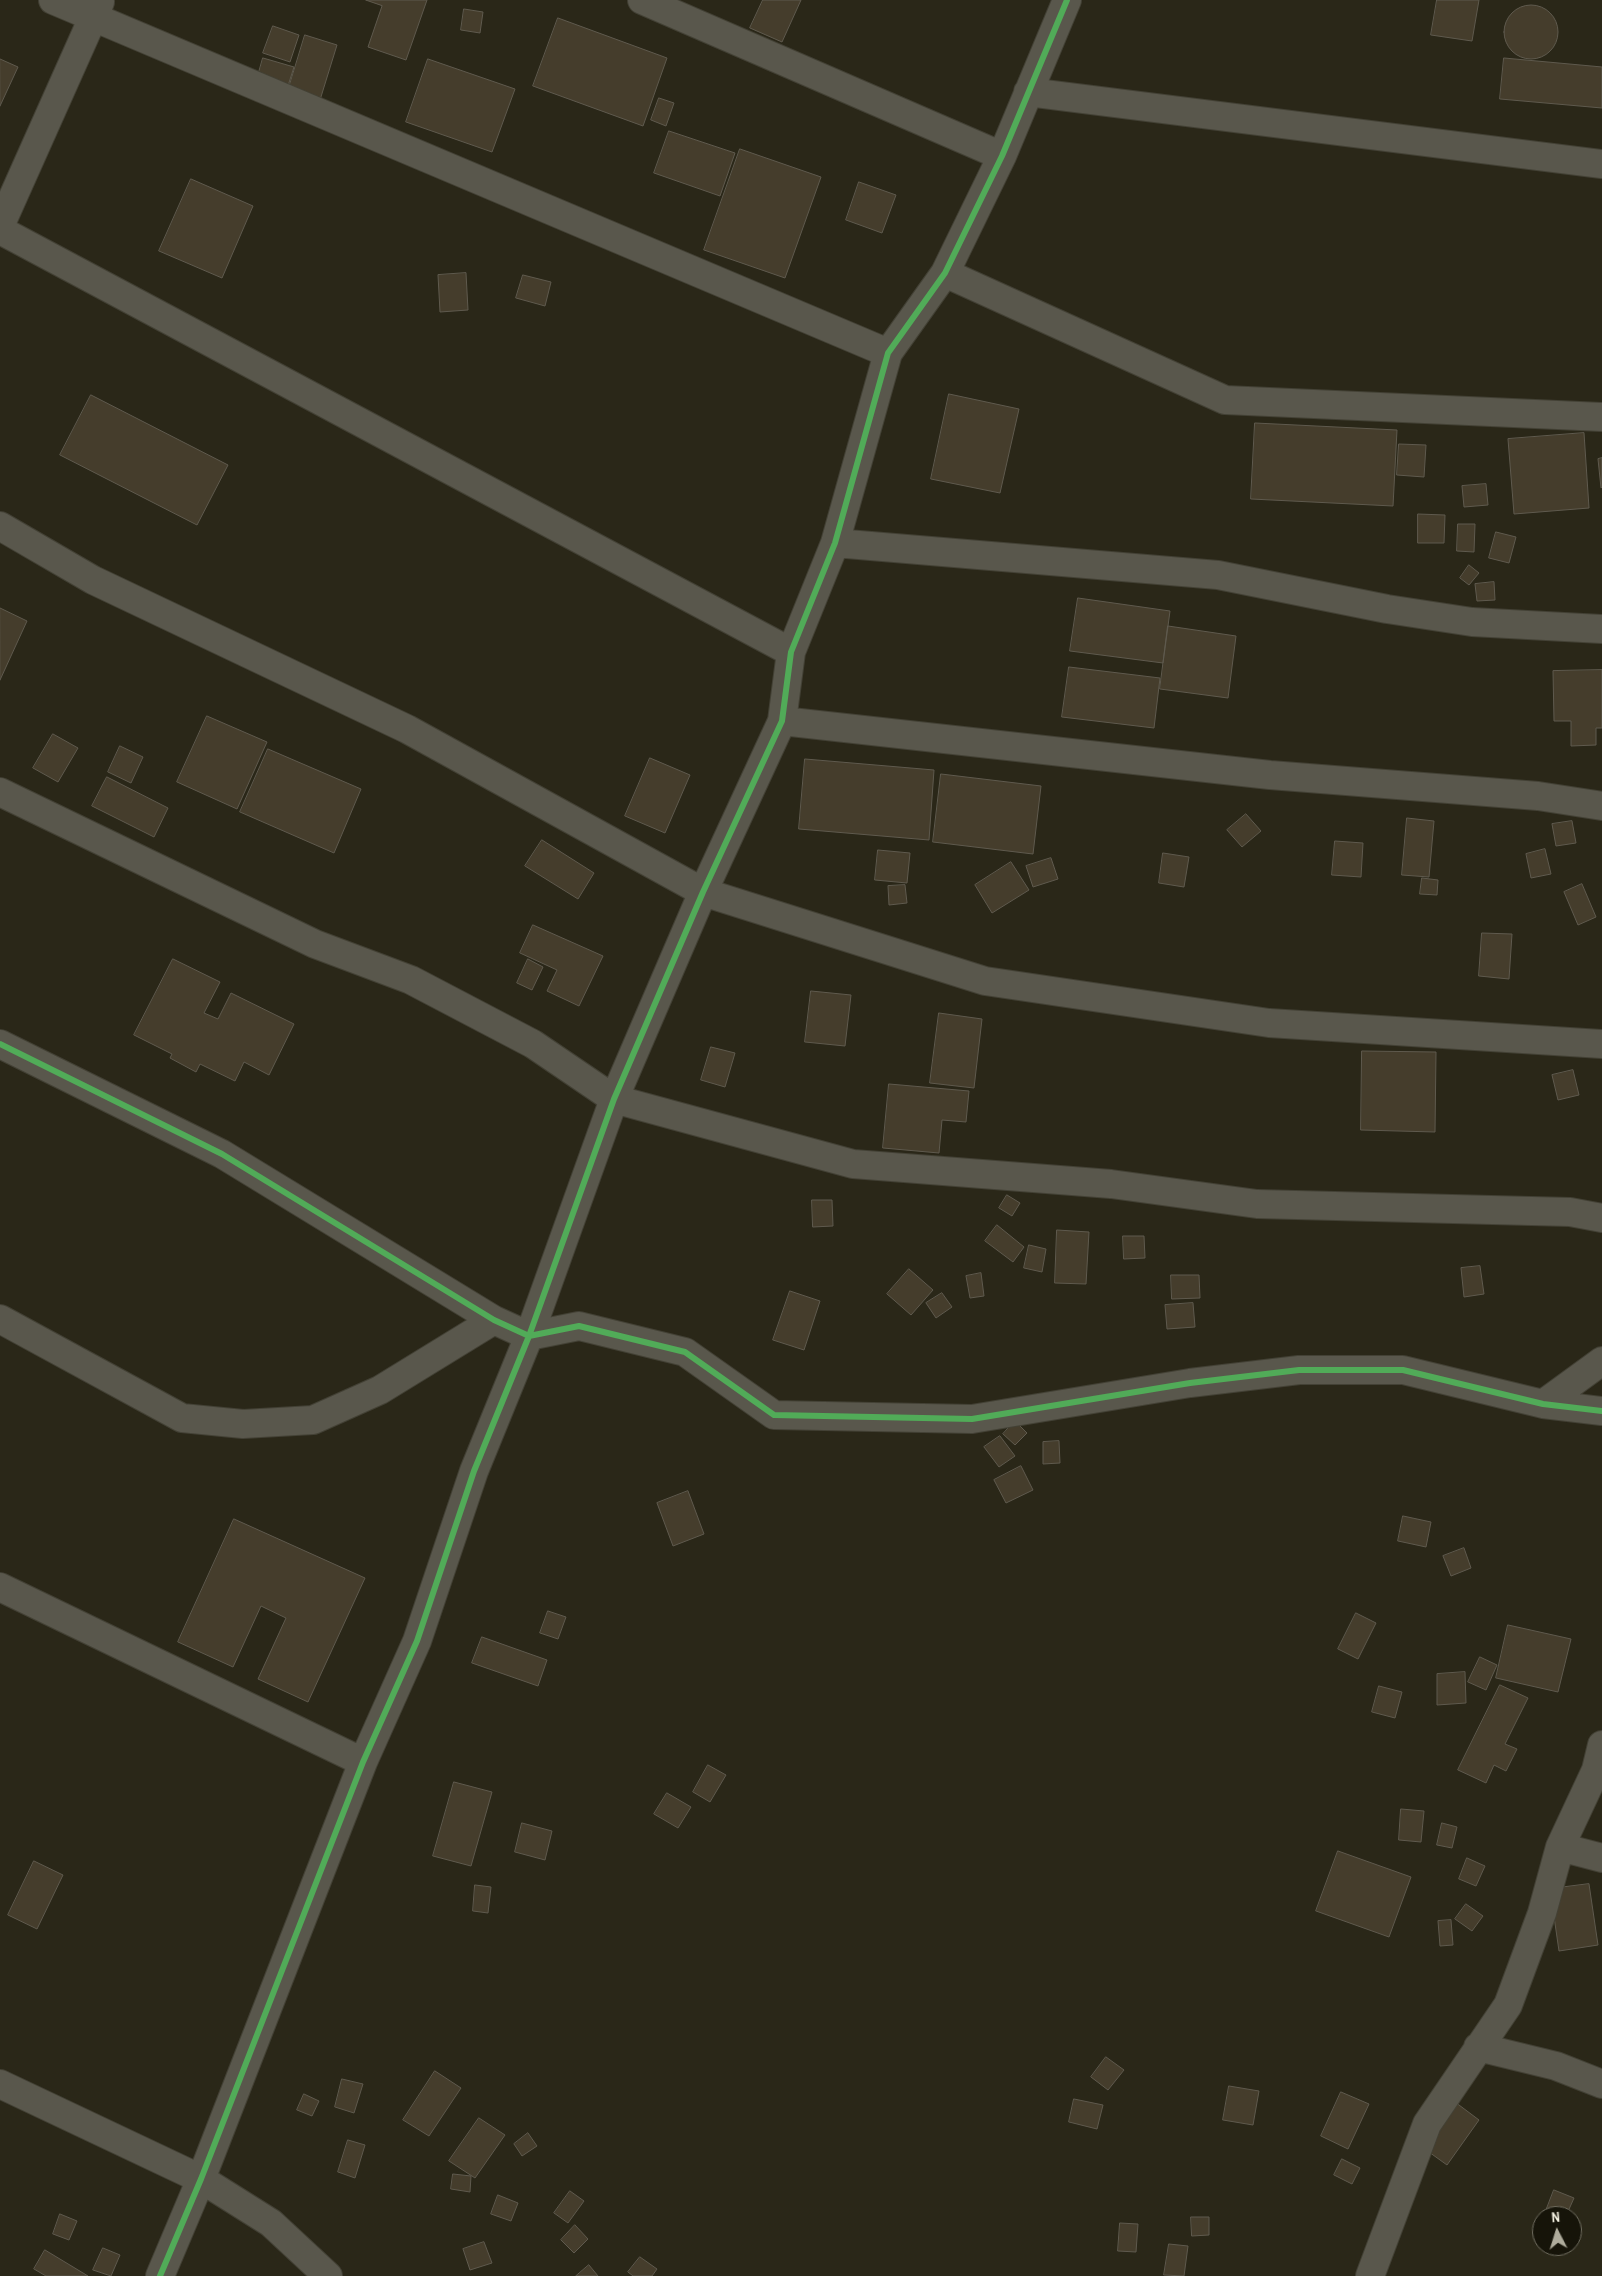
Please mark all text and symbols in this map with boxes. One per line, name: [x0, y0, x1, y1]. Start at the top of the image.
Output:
north arrow: [1532, 2206, 1582, 2256]
text: N: [1551, 2208, 1561, 2226]

